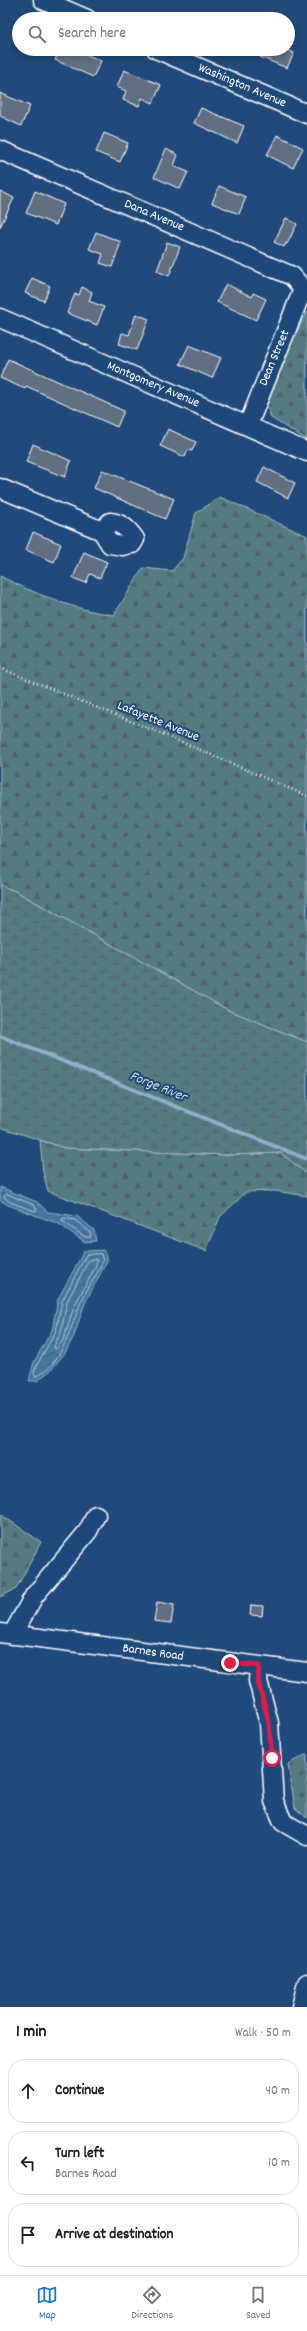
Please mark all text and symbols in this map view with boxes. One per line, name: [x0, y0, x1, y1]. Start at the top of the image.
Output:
search box: [12, 12, 295, 56]
icon: search: [26, 23, 48, 45]
text: Search here: [58, 23, 126, 45]
street label: Washington Avenue: [195, 59, 289, 113]
street label: Dana Avenue: [121, 195, 187, 237]
street label: Dean Street: [255, 327, 295, 389]
street label: Montgomery Avenue: [104, 357, 203, 413]
street label: Lafayette Avenue: [114, 697, 202, 747]
water label: Forge River: [127, 1067, 191, 1108]
street label: Barnes Road: [121, 1639, 185, 1667]
route end: [221, 1654, 239, 1672]
route start: [263, 1749, 281, 1767]
text: 1 min: [16, 2021, 46, 2045]
text: Walk · 50 m: [235, 2024, 291, 2043]
icon: ahead: [17, 2080, 39, 2102]
text: Continue: [55, 2080, 104, 2102]
text: 40 m: [266, 2082, 290, 2101]
text: Turn left: [55, 2143, 104, 2165]
icon: left: [17, 2152, 39, 2174]
text: 10 m: [268, 2154, 290, 2173]
text: Barnes Road: [55, 2165, 117, 2184]
icon: arrive: [17, 2224, 39, 2246]
text: Arrive at destination: [55, 2224, 173, 2246]
tab: Map: [36, 2284, 58, 2324]
tab: Directions: [131, 2284, 173, 2324]
tab: Saved: [246, 2284, 271, 2324]

